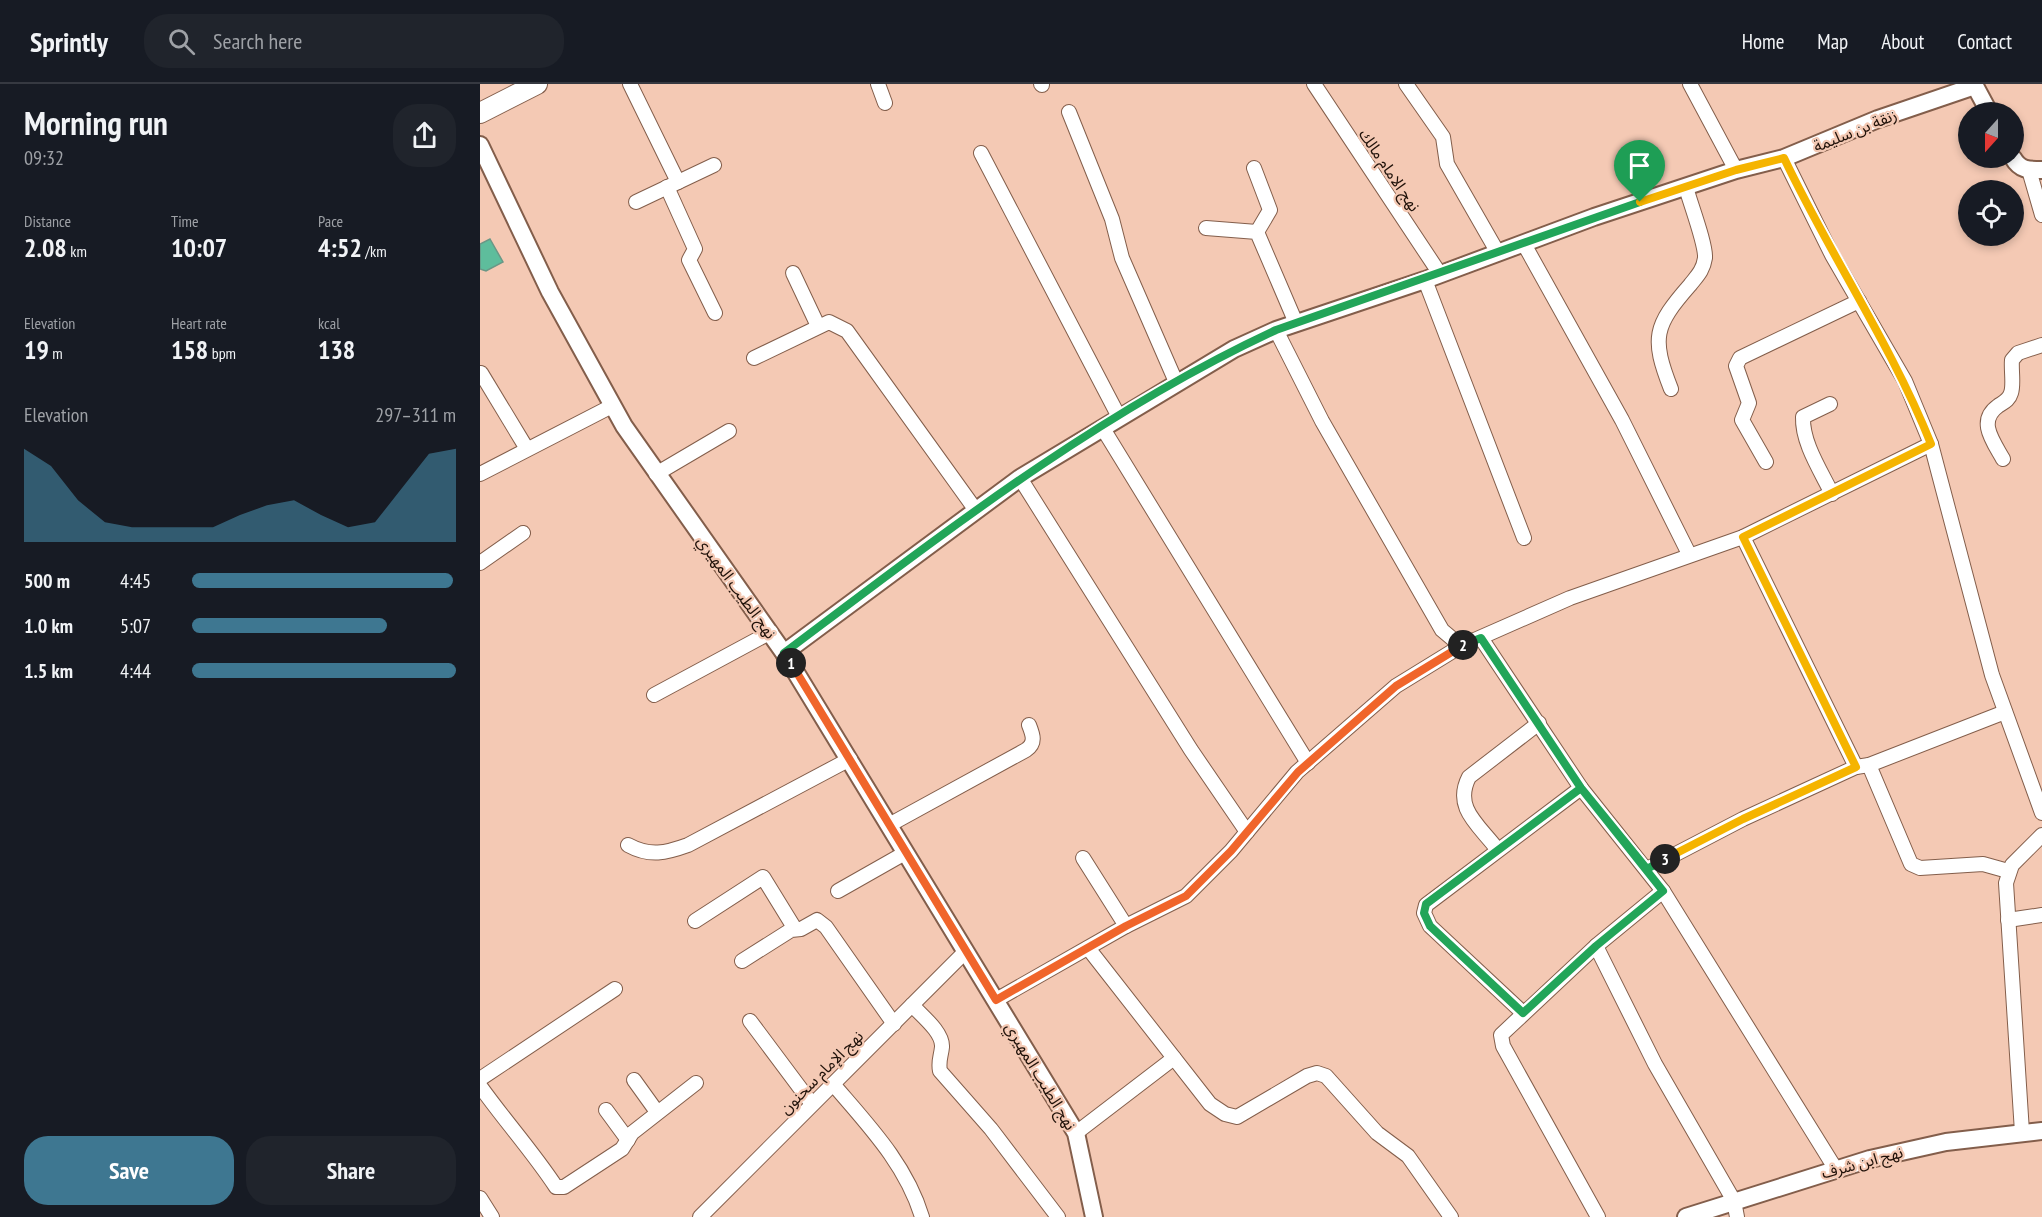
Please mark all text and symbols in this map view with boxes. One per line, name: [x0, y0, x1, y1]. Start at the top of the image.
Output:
search box: [144, 14, 564, 68]
text: Sprintly: [30, 23, 108, 60]
icon: search: [165, 25, 198, 58]
text: Search here: [213, 27, 302, 55]
text: Home: [1742, 28, 1784, 55]
text: Map: [1817, 28, 1848, 55]
text: About: [1881, 28, 1924, 55]
text: Contact: [1957, 28, 2012, 55]
text: Morning run: [24, 101, 168, 144]
north arrow: [1958, 102, 2024, 168]
map controls: [1958, 102, 2024, 246]
button: share: [393, 104, 456, 167]
street label: زنقة بن سليمة: [1810, 104, 1900, 156]
street label: نهج الامام مالك: [1353, 125, 1425, 217]
pin: [1614, 140, 1665, 202]
text: 09:32: [24, 145, 64, 171]
icon: arrive: [1623, 149, 1656, 182]
button: locate: [1958, 180, 2024, 246]
text: Distance: [24, 211, 71, 231]
text: Time: [171, 211, 199, 231]
text: Pace: [318, 211, 343, 231]
text: 2.08: [24, 231, 67, 264]
text: 10:07: [171, 231, 227, 264]
text: 4:52: [318, 231, 362, 264]
text: km: [67, 241, 87, 261]
text: /km: [362, 241, 387, 261]
text: Elevation: [24, 313, 75, 333]
text: Heart rate: [171, 313, 227, 333]
text: kcal: [318, 313, 340, 333]
text: 19: [24, 333, 49, 366]
text: 158: [171, 333, 208, 366]
text: 138: [318, 333, 355, 366]
text: m: [49, 343, 63, 363]
text: bpm: [208, 343, 236, 363]
text: Elevation: [24, 402, 88, 428]
text: 297–311 m: [375, 402, 456, 428]
street label: نهج الطيب المهيري: [691, 532, 781, 644]
text: 500 m: [24, 568, 70, 594]
text: 4:45: [120, 568, 151, 594]
text: 1.0 km: [24, 613, 73, 639]
text: 5:07: [120, 613, 151, 639]
pin: 2: [1448, 630, 1478, 660]
text: 2: [1459, 635, 1467, 655]
pin: 1: [776, 648, 806, 678]
text: 1: [787, 653, 795, 673]
text: 1.5 km: [24, 658, 73, 684]
text: 4:44: [120, 658, 151, 684]
pin: 3: [1650, 844, 1680, 874]
text: 3: [1661, 849, 1669, 869]
street label: نهج الطيب المهيري: [998, 1018, 1081, 1135]
street label: نهج الإمام سحنون: [775, 1026, 869, 1120]
button: Save: [24, 1136, 234, 1205]
button: Share: [246, 1136, 456, 1205]
street label: نهج ابن شرف: [1819, 1142, 1906, 1185]

